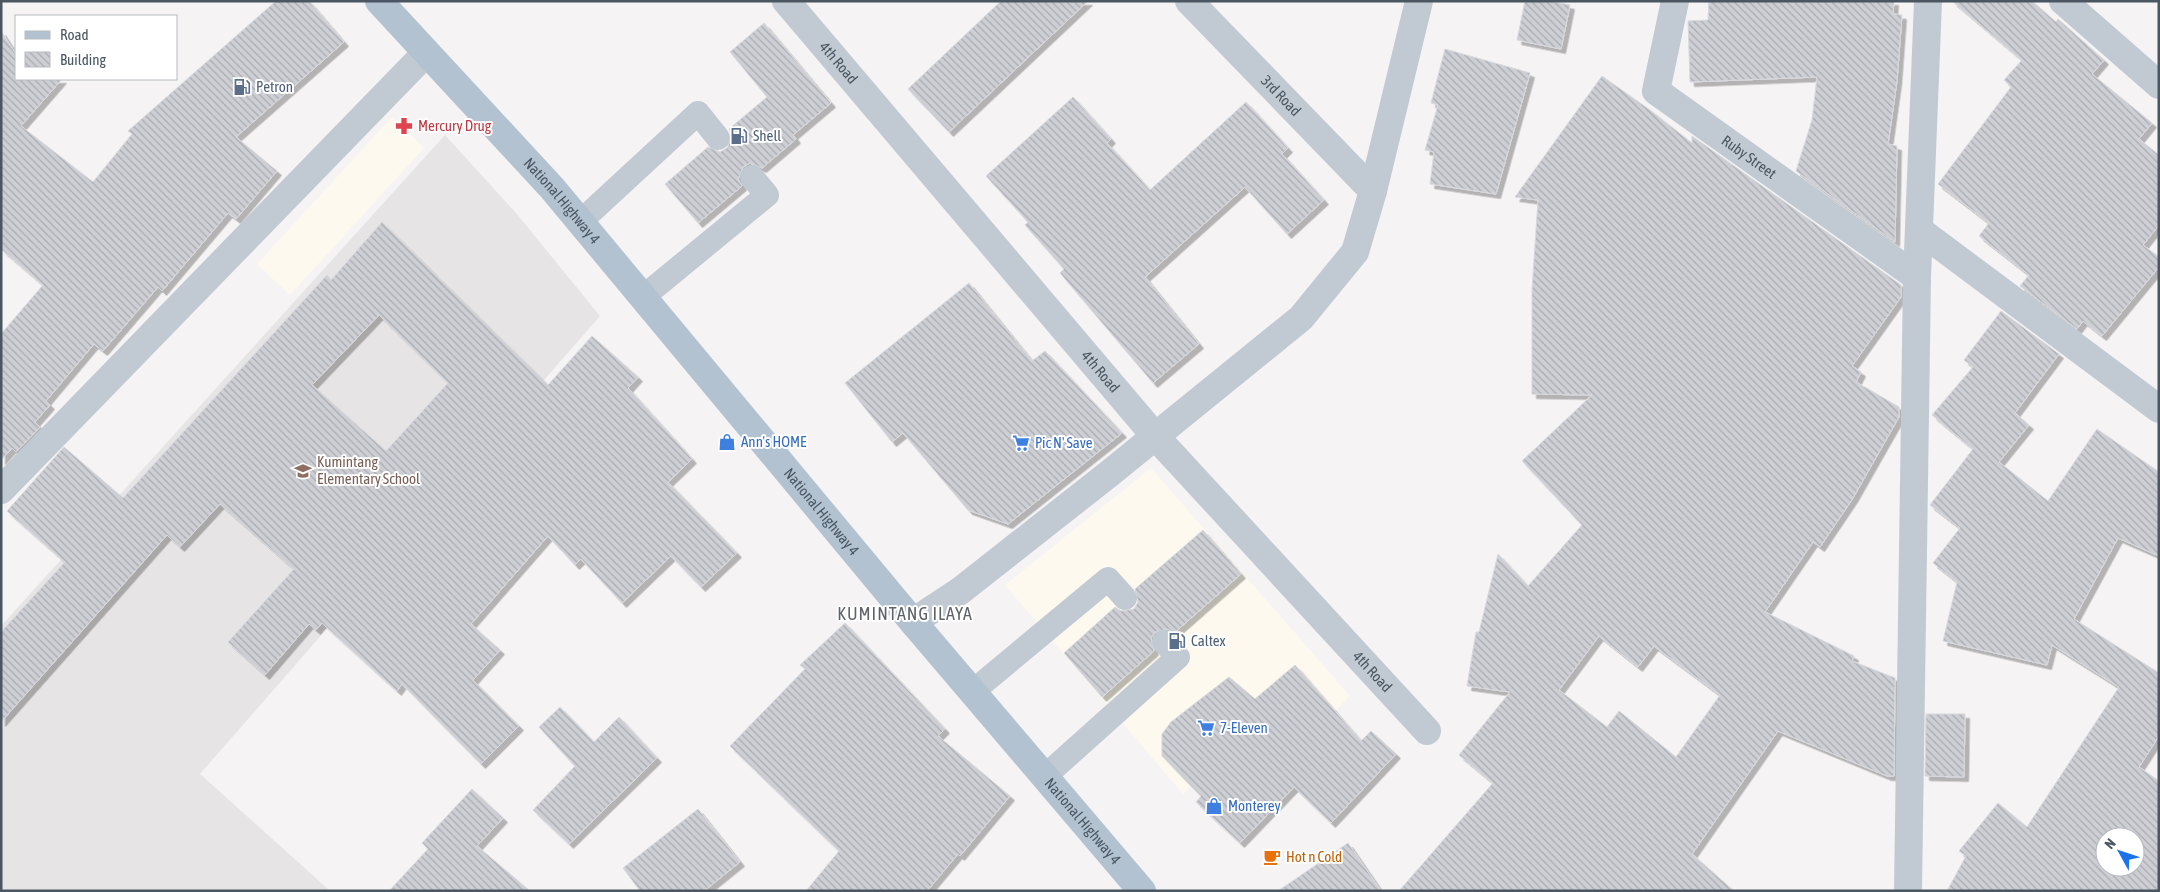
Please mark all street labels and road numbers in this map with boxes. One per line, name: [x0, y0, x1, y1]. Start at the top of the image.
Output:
street label: 4th Road: [816, 38, 861, 87]
street label: 3rd Road: [1258, 72, 1304, 119]
street label: Ruby Street: [1719, 132, 1780, 182]
street label: National Highway 4: [520, 154, 604, 247]
street label: 4th Road: [1078, 347, 1123, 396]
street label: National Highway 4: [781, 465, 863, 558]
street label: 4th Road: [1350, 647, 1396, 695]
street label: National Highway 4: [1042, 774, 1125, 868]

